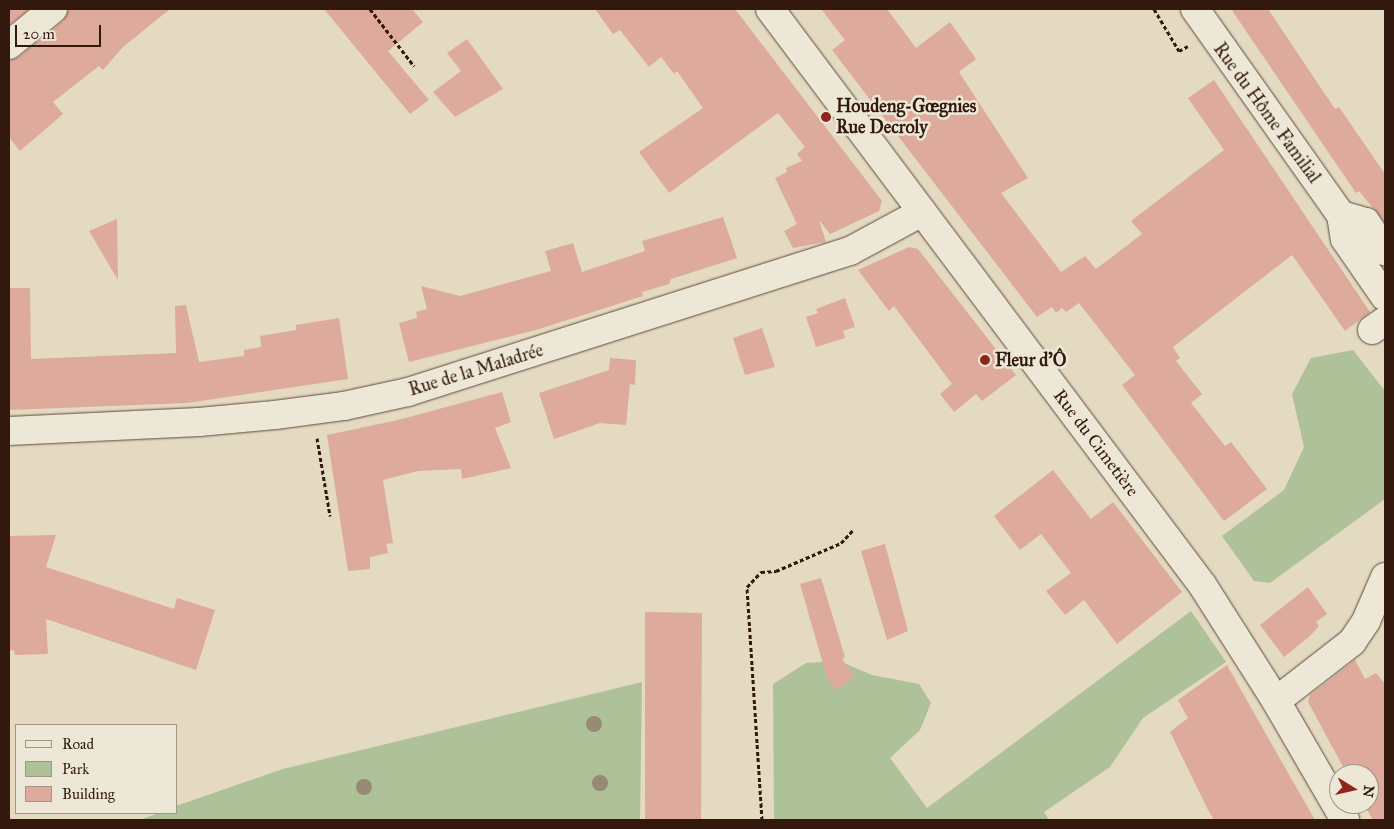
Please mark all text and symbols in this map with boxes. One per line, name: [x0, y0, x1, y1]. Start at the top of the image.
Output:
scale bar: [18, 15, 104, 47]
text: 20 m: [23, 25, 55, 43]
street label: Rue du Hôme Familial: [1209, 39, 1325, 187]
place label: Houdeng-Gœgnies Rue Decroly: [836, 96, 976, 138]
marker: Houdeng-Gœgnies Rue Decroly: [820, 111, 832, 123]
street label: Rue de la Maladrée: [406, 339, 546, 401]
place label: Fleur d'Ô: [995, 349, 1067, 371]
marker: Fleur d'Ô: [979, 354, 991, 366]
street label: Rue du Cimetière: [1049, 385, 1143, 501]
legend: [15, 724, 178, 814]
text: Road: [62, 735, 94, 753]
text: Park: [62, 760, 89, 778]
north arrow: [1329, 764, 1379, 814]
text: N: [1359, 784, 1378, 798]
text: Building: [62, 785, 115, 803]

